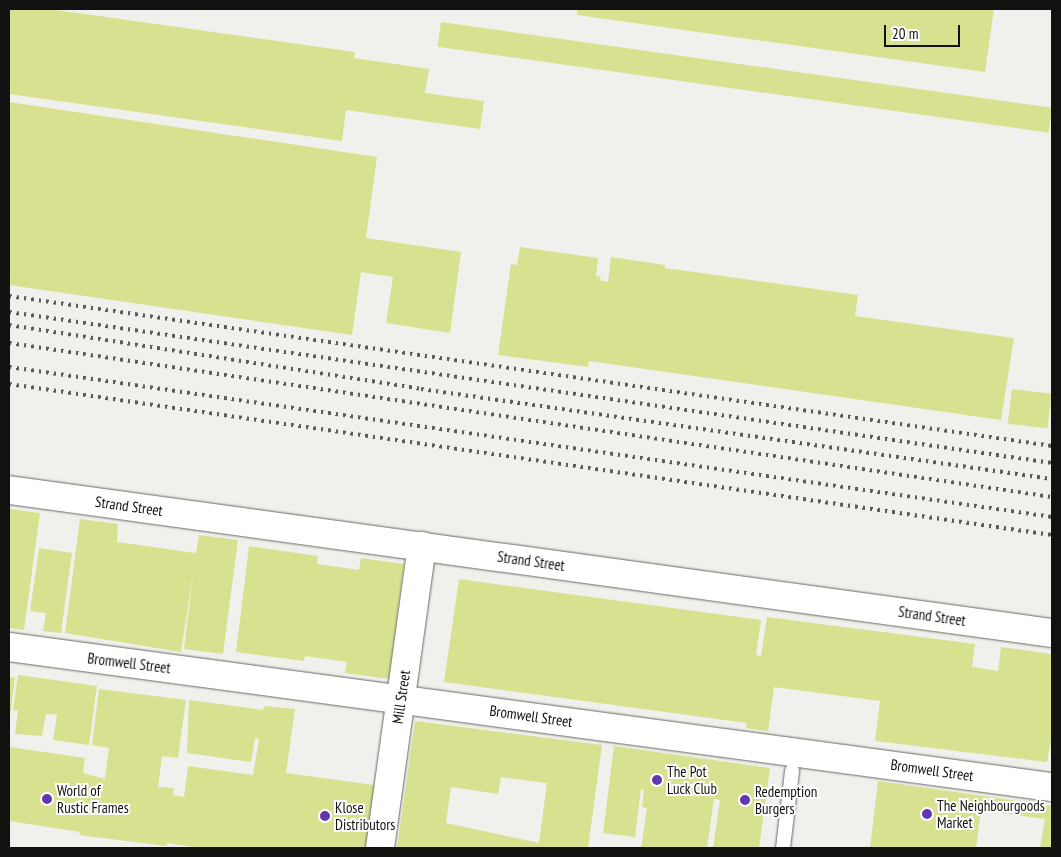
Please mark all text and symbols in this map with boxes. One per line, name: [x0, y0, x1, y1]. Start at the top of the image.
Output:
scale bar: [886, 15, 962, 47]
text: 20 m: [892, 24, 918, 43]
street label: Strand Street: [94, 492, 164, 520]
street label: Strand Street: [496, 547, 566, 575]
street label: Strand Street: [897, 602, 967, 630]
street label: Bromwell Street: [86, 649, 172, 677]
street label: Mill Street: [388, 669, 414, 725]
street label: Bromwell Street: [488, 701, 574, 731]
street label: Bromwell Street: [889, 755, 975, 785]
place label: The Pot Luck Club: [667, 762, 717, 797]
marker: The Pot Luck Club: [651, 774, 663, 786]
place label: World of Rustic Frames: [57, 781, 129, 816]
place label: Redemption Burgers: [755, 782, 817, 817]
marker: World of Rustic Frames: [41, 793, 53, 805]
marker: Redemption Burgers: [739, 794, 751, 806]
place label: The Neighbourgoods Market: [937, 796, 1045, 831]
place label: Klose Distributors: [335, 798, 395, 833]
marker: The Neighbourgoods Market: [921, 808, 933, 820]
marker: Klose Distributors: [319, 810, 331, 822]

